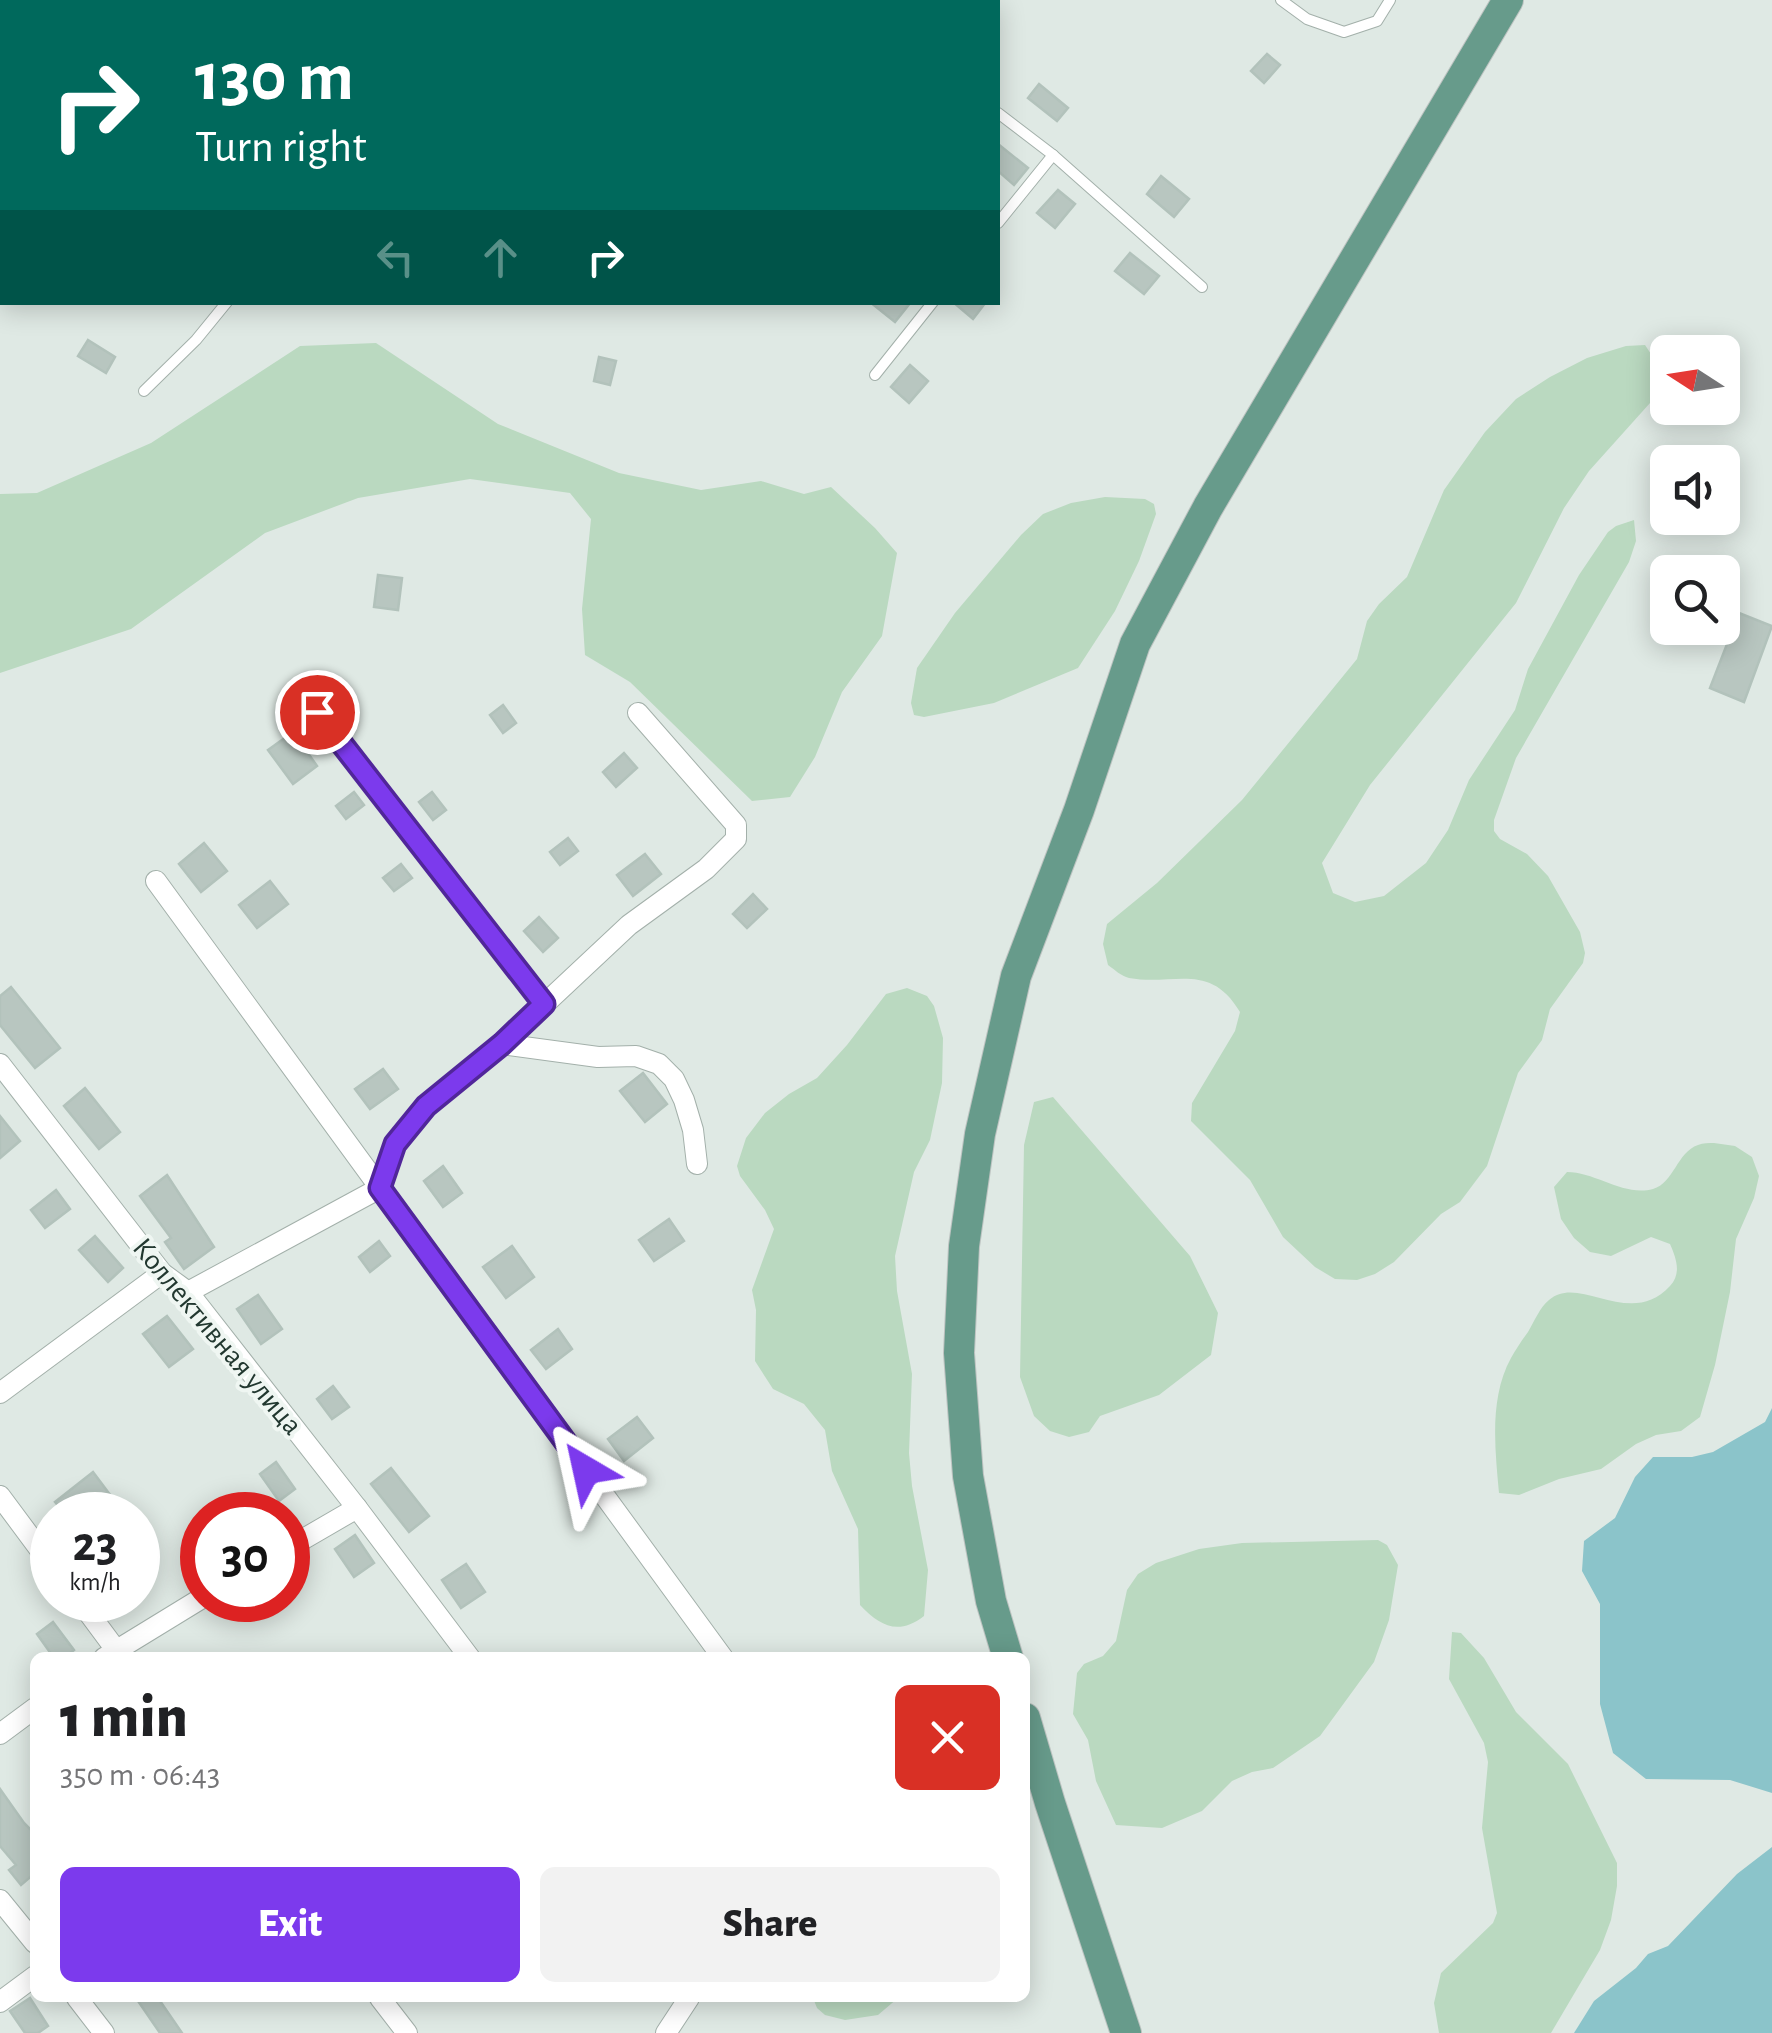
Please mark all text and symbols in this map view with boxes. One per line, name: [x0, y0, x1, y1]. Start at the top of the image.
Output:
icon: right: [30, 40, 160, 170]
text: 130 m: [195, 43, 354, 113]
text: Turn right: [195, 125, 367, 170]
icon: left: [368, 230, 423, 285]
icon: ahead: [473, 230, 528, 285]
icon: right: [578, 230, 633, 285]
north arrow: [1650, 335, 1740, 425]
map controls: [1650, 335, 1740, 645]
button: sound: [1650, 445, 1740, 535]
button: search: [1650, 555, 1740, 645]
pin: [275, 670, 360, 755]
icon: arrive: [290, 685, 345, 740]
street label: Коллективная улица: [127, 1233, 308, 1441]
position arrow: [534, 1418, 638, 1522]
speed limit sign: 30: [180, 1492, 310, 1622]
text: 23: [72, 1520, 118, 1570]
text: km/h: [69, 1570, 121, 1595]
button: close: [895, 1685, 1000, 1790]
text: 1 min: [60, 1688, 188, 1748]
text: 350 m · 06:43: [60, 1759, 220, 1791]
button: Exit: [60, 1867, 520, 1982]
button: Share: [540, 1867, 1000, 1982]

